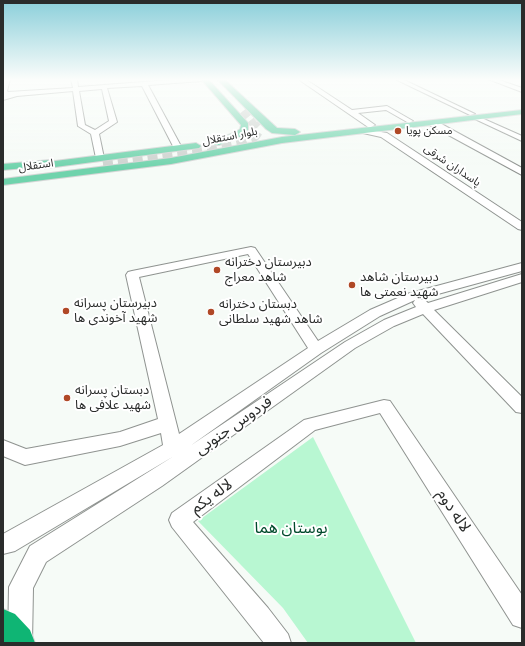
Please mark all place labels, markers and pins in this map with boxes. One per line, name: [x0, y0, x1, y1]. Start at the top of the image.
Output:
place label: مسکن پویا: [406, 124, 452, 138]
marker: مسکن پویا: [393, 126, 403, 136]
place label: دبیرستان دخترانه شاهد معراج: [225, 255, 312, 286]
marker: دبیرستان دخترانه شاهد معراج: [212, 265, 222, 275]
place label: دبیرستان شاهد شهید نعمتی ها: [360, 270, 439, 301]
marker: دبیرستان شاهد شهید نعمتی ها: [347, 280, 357, 290]
place label: دبیرستان پسرانه شهید آخوندی ها: [74, 296, 157, 327]
place label: دبستان دخترانه شاهد شهید سلطانی: [219, 297, 323, 328]
marker: دبیرستان پسرانه شهید آخوندی ها: [61, 306, 71, 316]
marker: دبستان دخترانه شاهد شهید سلطانی: [206, 307, 216, 317]
place label: دبستان پسرانه شهید علافی ها: [75, 383, 151, 414]
marker: دبستان پسرانه شهید علافی ها: [62, 393, 72, 403]

